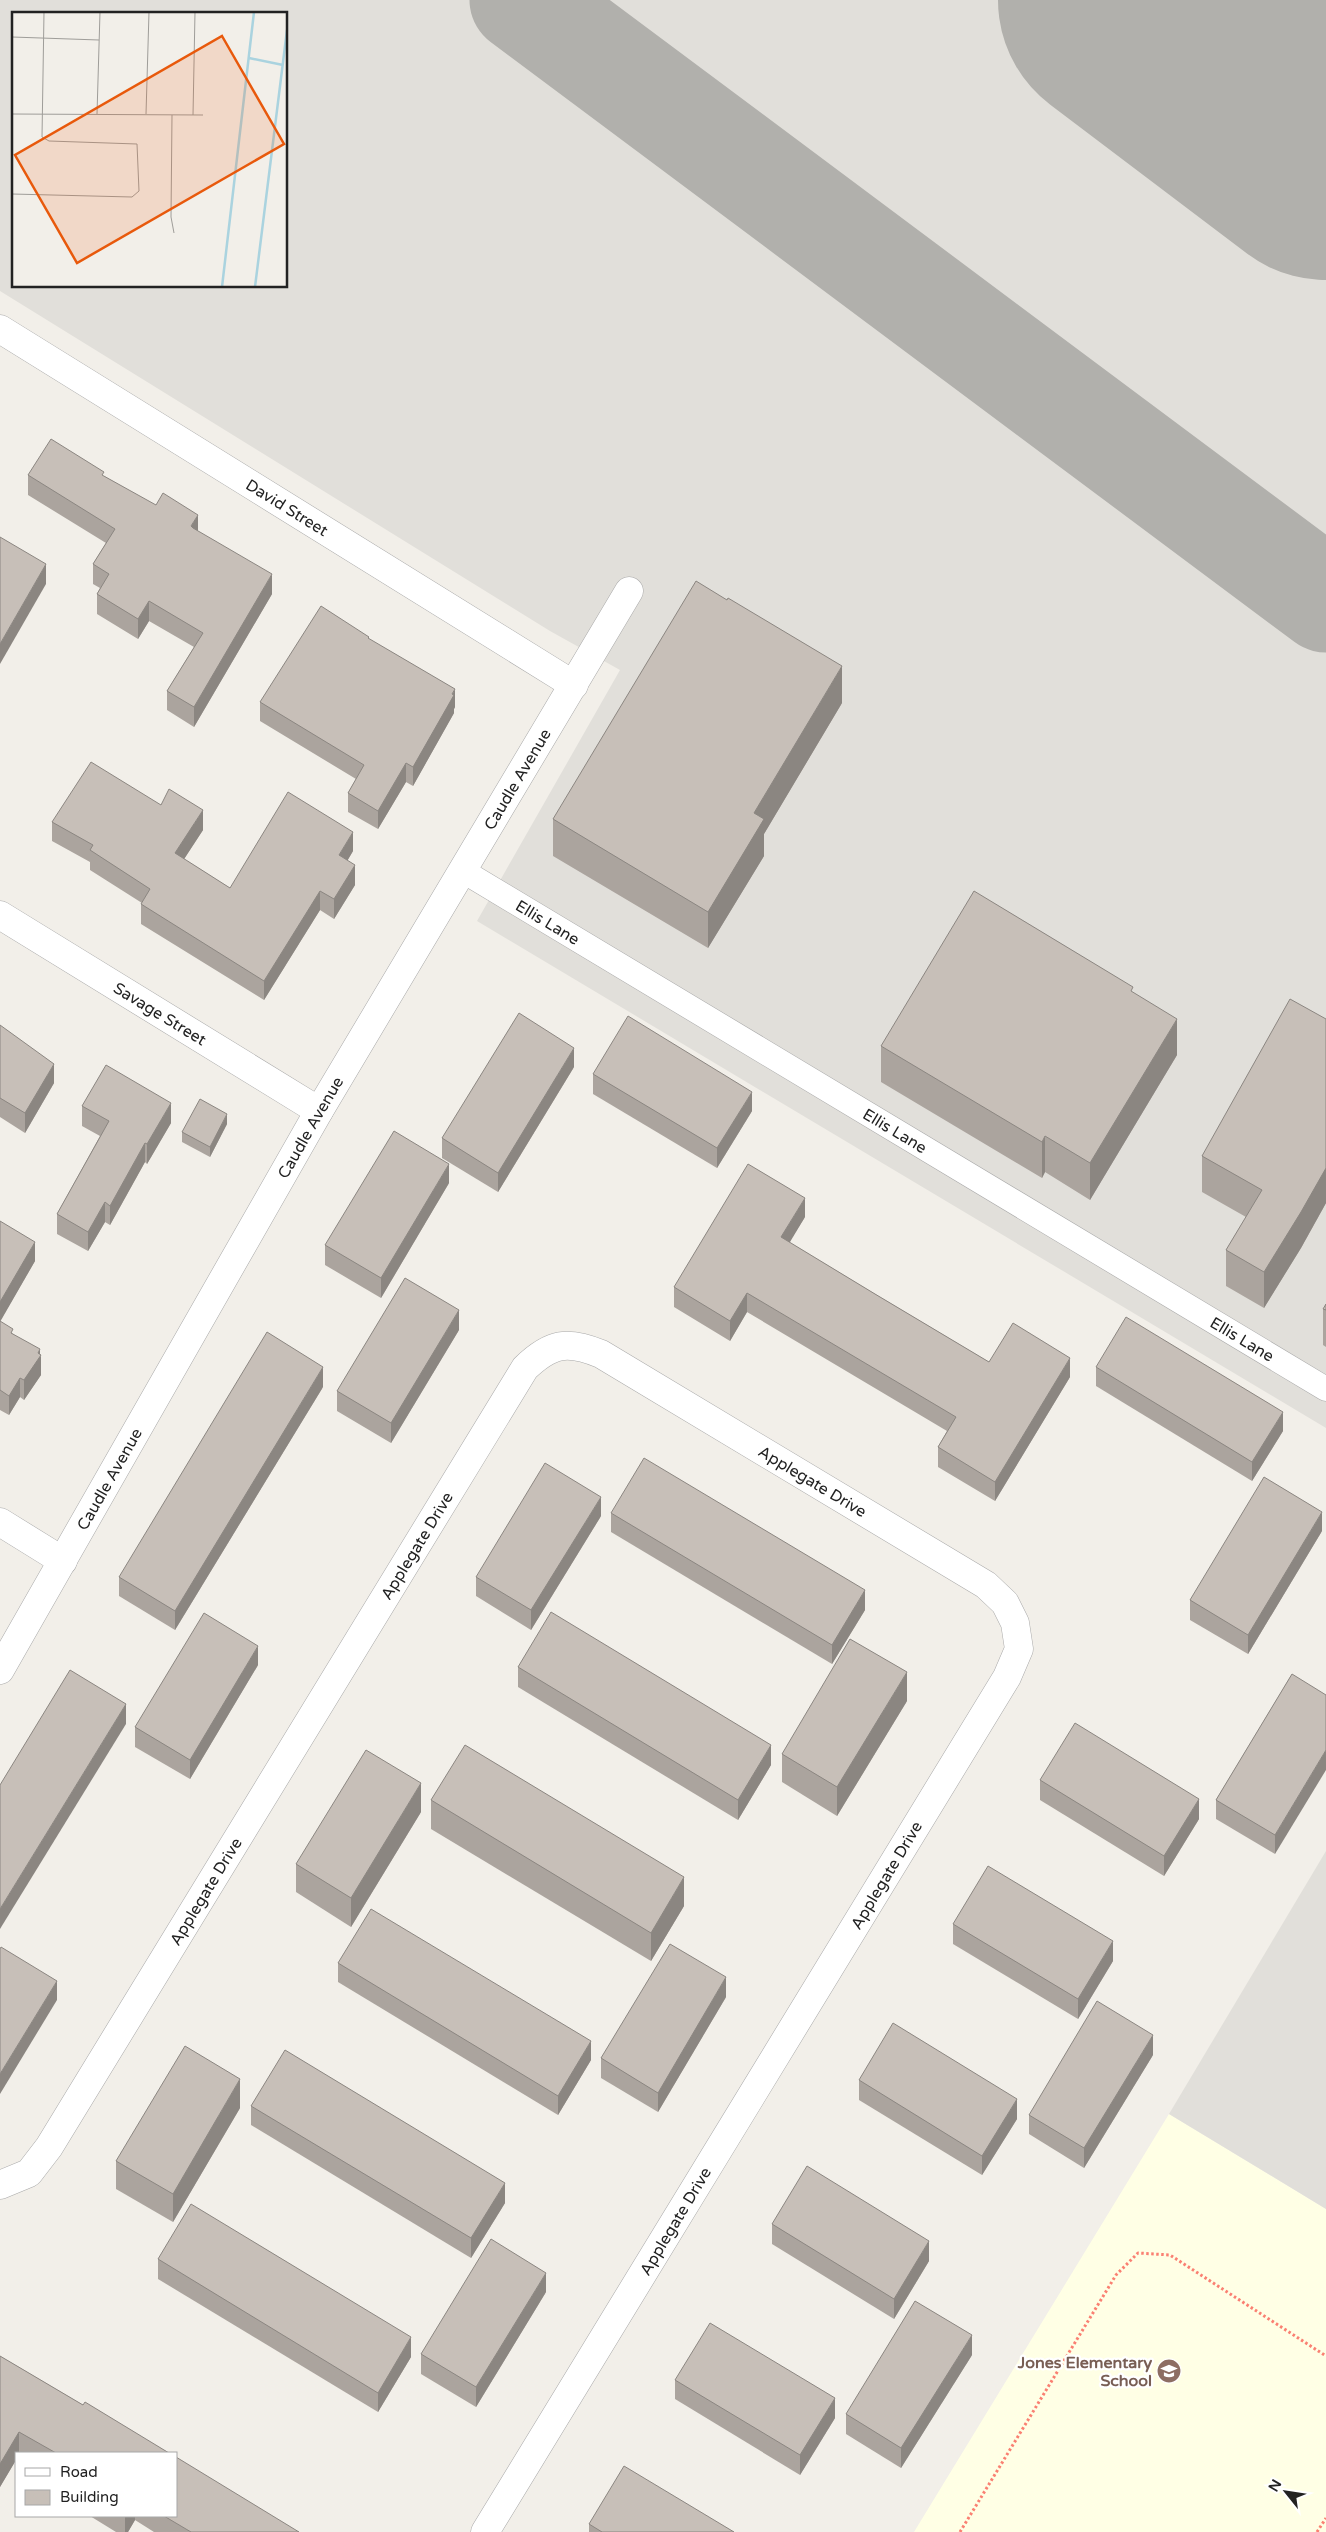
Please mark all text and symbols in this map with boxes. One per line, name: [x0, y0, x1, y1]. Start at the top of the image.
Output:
inset map: [12, 12, 288, 288]
street label: David Street: [242, 475, 332, 541]
street label: Caudle Avenue: [480, 725, 556, 834]
street label: Ellis Lane: [512, 896, 583, 950]
street label: Savage Street: [110, 978, 210, 1050]
street label: Caudle Avenue: [274, 1073, 348, 1182]
street label: Ellis Lane: [859, 1104, 930, 1158]
street label: Ellis Lane: [1206, 1313, 1277, 1367]
street label: Caudle Avenue: [73, 1425, 147, 1534]
street label: Applegate Drive: [754, 1442, 870, 1522]
street label: Applegate Drive: [377, 1489, 458, 1604]
street label: Applegate Drive: [847, 1818, 927, 1933]
street label: Applegate Drive: [166, 1834, 247, 1949]
street label: Applegate Drive: [636, 2164, 716, 2279]
place label: Jones Elementary School: [1017, 2353, 1152, 2391]
school or university icon: Jones Elementary School: [1156, 2358, 1182, 2384]
legend: [15, 2452, 178, 2517]
text: Road: [60, 2463, 98, 2481]
north arrow: [1261, 2467, 1311, 2517]
text: N: [1265, 2477, 1285, 2495]
text: Building: [60, 2488, 119, 2506]

